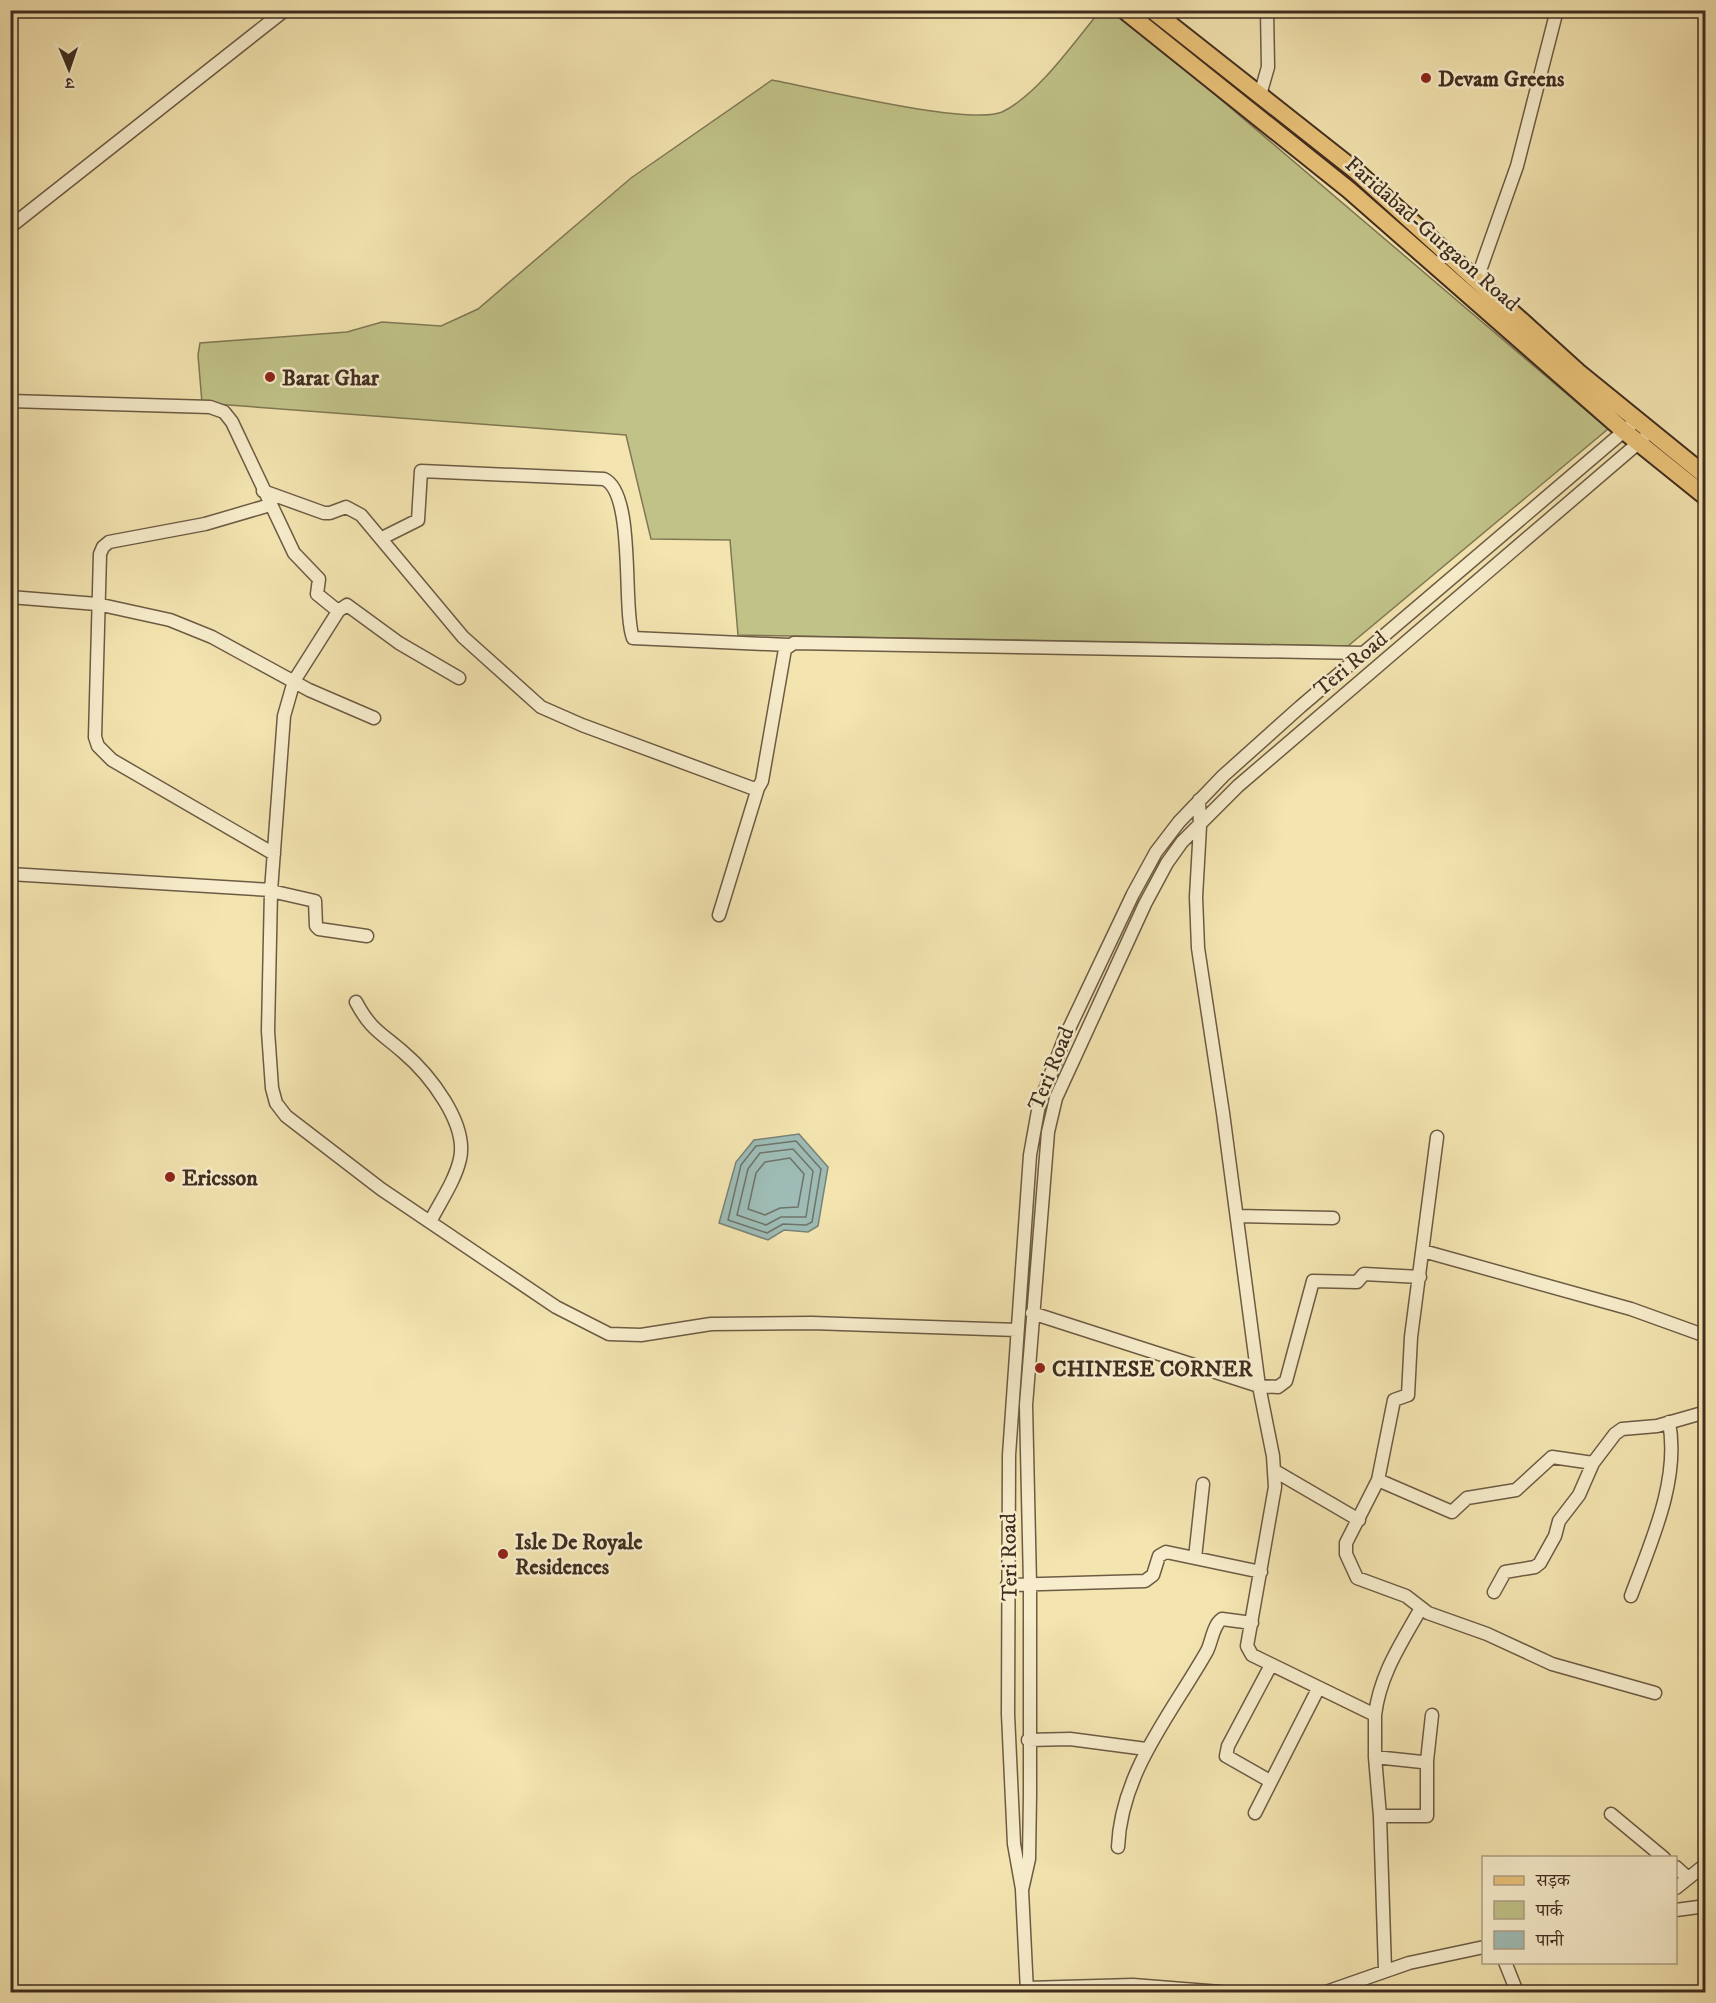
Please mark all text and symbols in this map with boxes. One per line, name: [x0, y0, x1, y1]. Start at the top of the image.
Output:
north arrow: [39, 39, 99, 99]
place label: Devam Greens: [1438, 66, 1565, 93]
marker: Devam Greens: [1419, 71, 1433, 85]
text: उ: [63, 73, 75, 93]
street label: Faridabad-Gurgaon Road: [1339, 151, 1525, 317]
place label: Barat Ghar: [282, 365, 380, 392]
marker: Barat Ghar: [263, 370, 277, 384]
street label: Teri Road: [1309, 626, 1393, 703]
street label: Teri Road: [1022, 1023, 1080, 1114]
place label: Ericsson: [182, 1165, 258, 1192]
marker: Ericsson: [163, 1170, 177, 1184]
place label: CHINESE CORNER: [1052, 1356, 1253, 1383]
marker: CHINESE CORNER: [1033, 1361, 1047, 1375]
street label: Teri Road: [995, 1513, 1024, 1601]
place label: Isle De Royale Residences: [515, 1529, 643, 1581]
marker: Isle De Royale Residences: [496, 1547, 510, 1561]
legend: [1482, 1856, 1677, 1964]
text: सड़क: [1535, 1870, 1571, 1892]
text: पार्क: [1535, 1900, 1564, 1922]
text: पानी: [1535, 1930, 1565, 1952]

